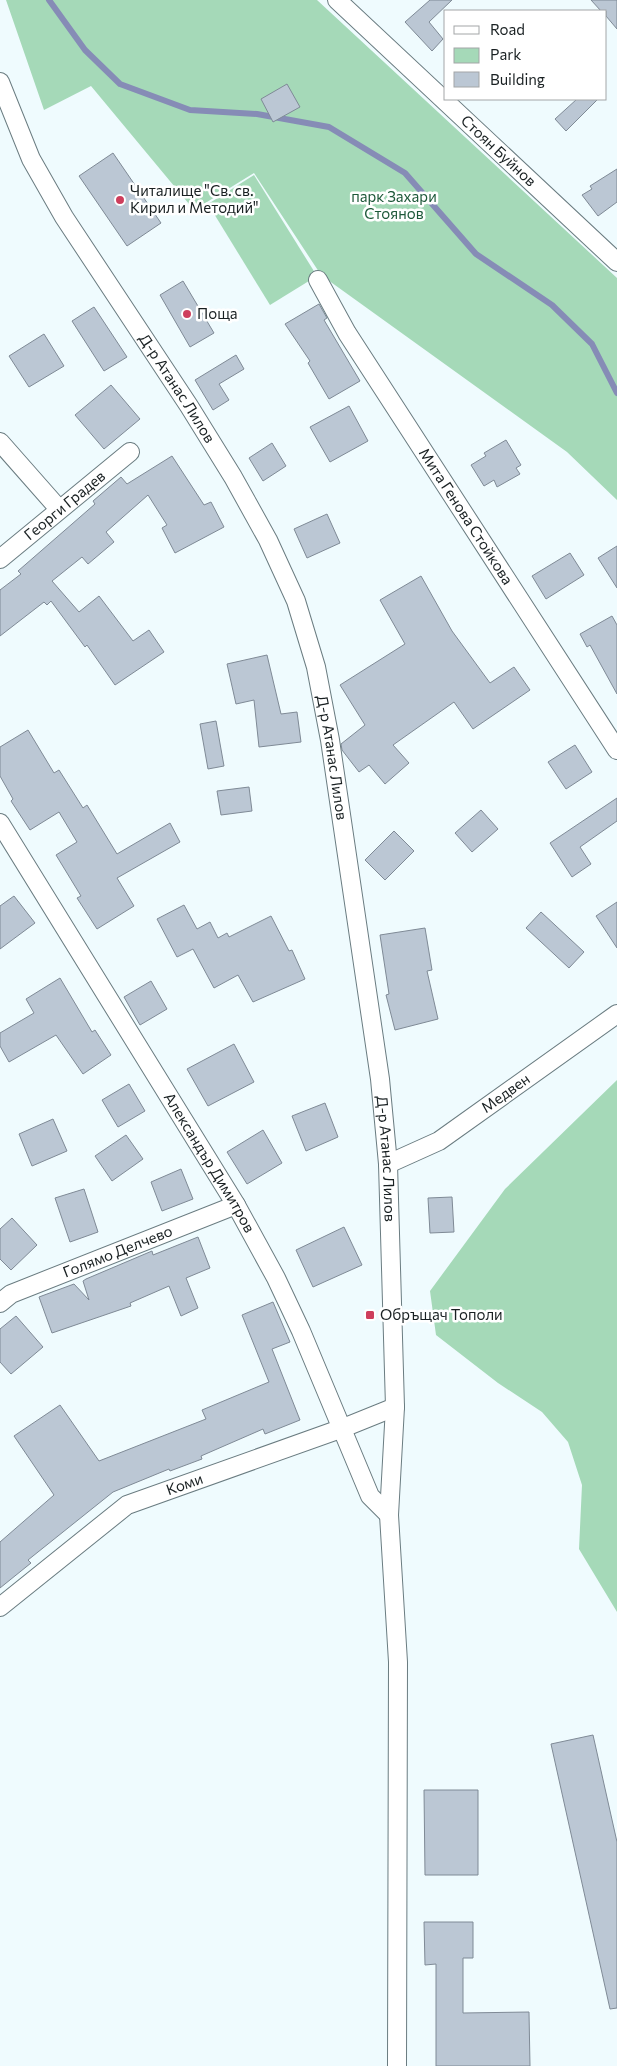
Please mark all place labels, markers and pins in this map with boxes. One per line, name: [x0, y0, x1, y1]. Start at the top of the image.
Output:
place label: Читалище "Св. св. Кирил и Методий": [130, 181, 259, 216]
marker: Читалище "Св. св. Кирил и Методий": [114, 194, 126, 206]
place label: Поща: [197, 304, 238, 322]
marker: Поща: [181, 308, 193, 320]
place label: Обръщач Тополи: [380, 1305, 503, 1323]
marker: Обръщач Тополи: [364, 1309, 376, 1321]

